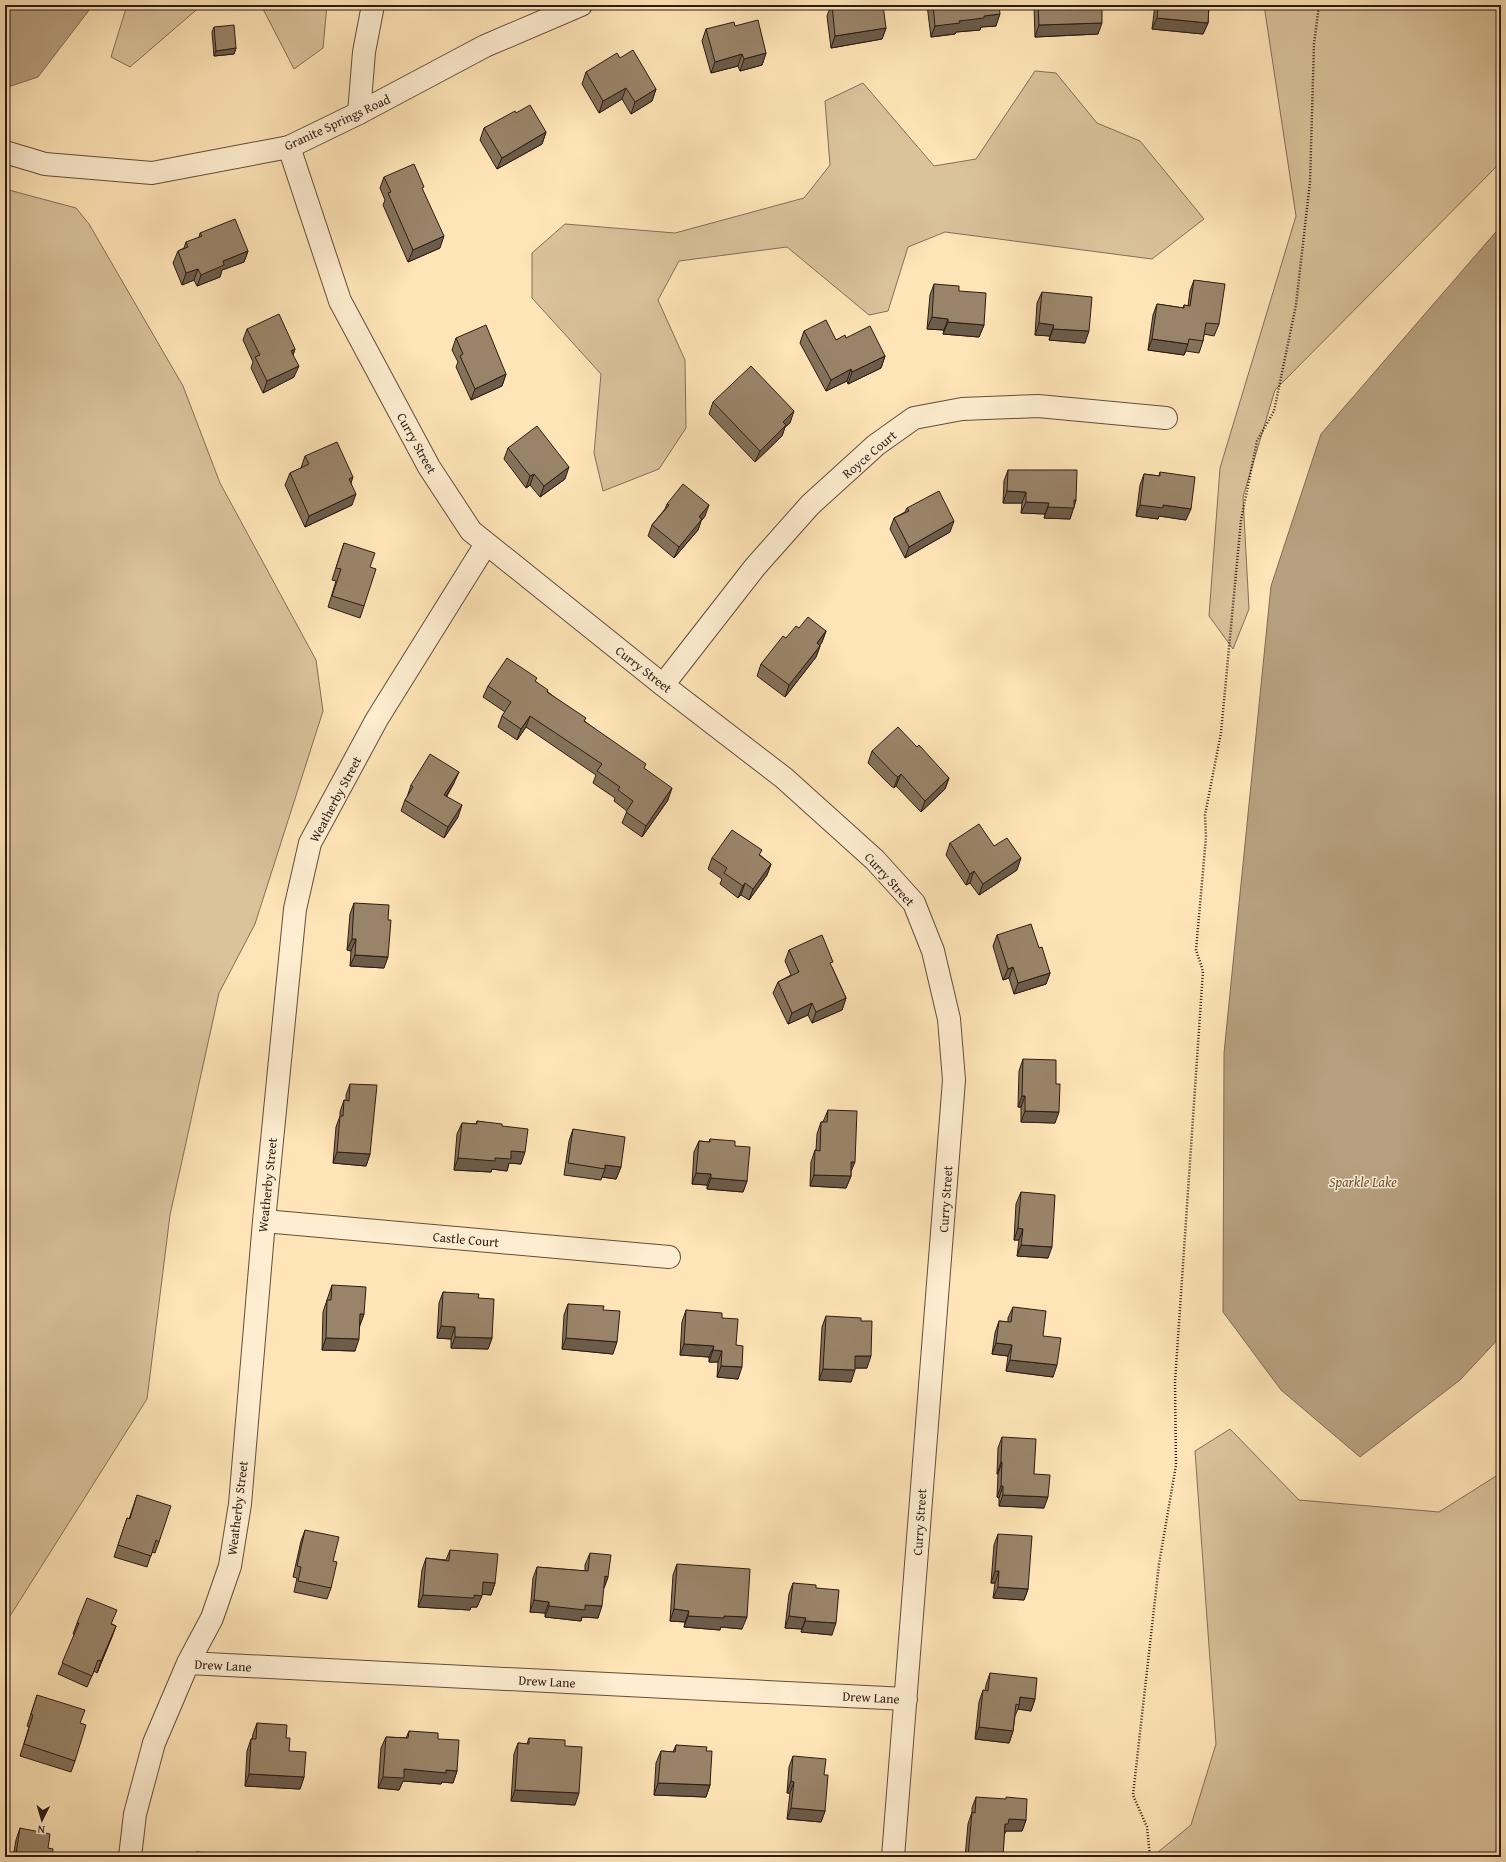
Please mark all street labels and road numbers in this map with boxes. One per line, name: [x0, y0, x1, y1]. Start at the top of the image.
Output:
street label: Granite Springs Road: [281, 90, 393, 155]
street label: Curry Street: [392, 409, 441, 478]
street label: Royce Court: [838, 426, 901, 483]
street label: Curry Street: [611, 641, 676, 698]
street label: Weatherby Street: [305, 752, 366, 846]
street label: Curry Street: [860, 848, 919, 911]
street label: Weatherby Street: [253, 1136, 282, 1233]
street label: Curry Street: [934, 1165, 957, 1233]
street label: Castle Court: [432, 1227, 500, 1252]
street label: Weatherby Street: [222, 1459, 253, 1556]
street label: Curry Street: [908, 1488, 931, 1556]
street label: Drew Lane: [194, 1655, 252, 1676]
street label: Drew Lane: [518, 1671, 576, 1692]
street label: Drew Lane: [842, 1687, 900, 1708]

